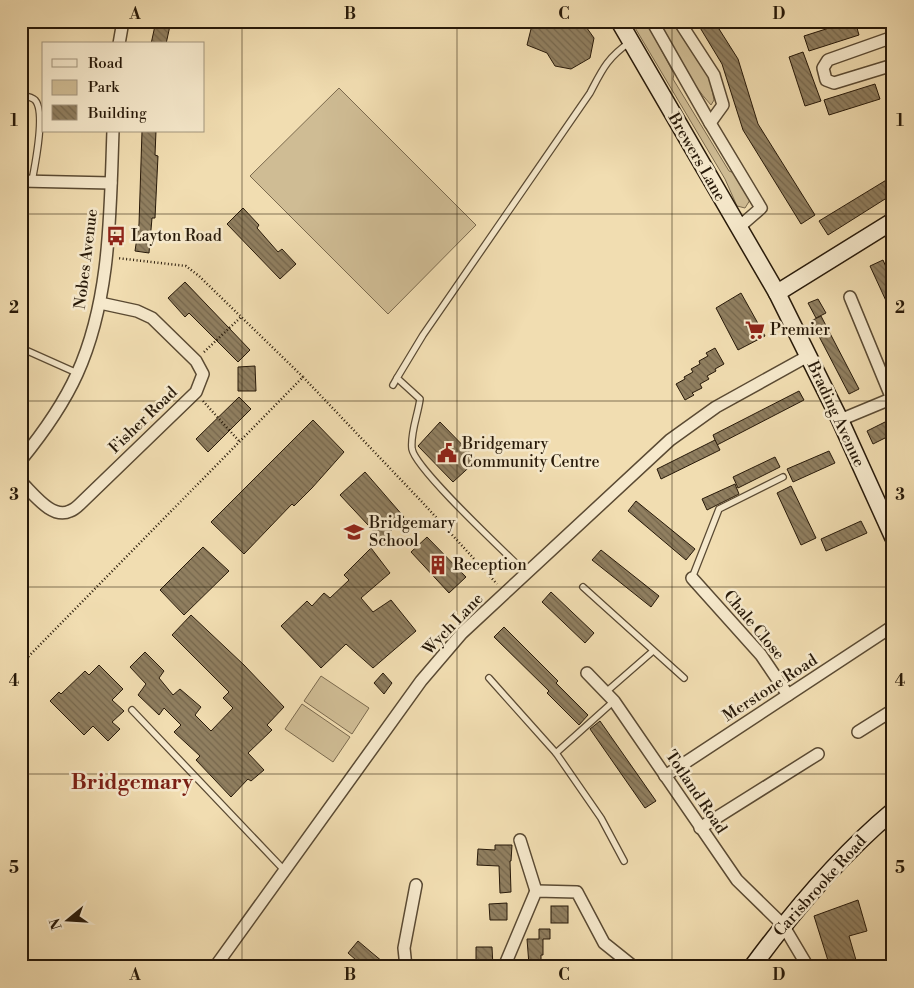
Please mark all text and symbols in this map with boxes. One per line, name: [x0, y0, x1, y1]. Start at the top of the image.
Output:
text: A: [128, 4, 141, 24]
text: B: [344, 4, 356, 24]
text: C: [558, 4, 570, 24]
text: D: [773, 4, 786, 24]
legend: [42, 42, 205, 132]
text: Road: [88, 54, 123, 73]
text: Park: [88, 78, 120, 97]
text: Building: [87, 104, 147, 123]
street label: Brewers Lane: [663, 108, 730, 205]
text: 1: [10, 111, 18, 131]
text: 1: [896, 111, 904, 131]
street label: Nobes Avenue: [70, 208, 102, 310]
bus stop icon: Layton Road: [105, 225, 127, 247]
place label: Layton Road: [131, 226, 222, 246]
text: 2: [9, 298, 19, 318]
text: 2: [895, 298, 905, 318]
supermarket icon: Premier: [744, 319, 766, 341]
place label: Premier: [770, 320, 830, 340]
street label: Brading Avenue: [802, 357, 869, 470]
street label: Fisher Road: [105, 382, 181, 458]
place label: Bridgemary Community Centre: [461, 434, 600, 472]
public building icon: Bridgemary Community Centre: [436, 442, 458, 464]
text: 3: [9, 485, 19, 505]
text: 3: [895, 485, 905, 505]
place label: Bridgemary School: [368, 513, 456, 551]
school or university icon: Bridgemary School: [343, 521, 365, 543]
building icon: Reception: [427, 554, 449, 576]
place label: Reception: [453, 555, 527, 575]
street label: Chale Close: [719, 586, 789, 664]
street label: Wych Lane: [418, 589, 488, 660]
street label: Merstone Road: [719, 650, 821, 726]
text: 4: [9, 671, 20, 691]
text: 4: [895, 671, 906, 691]
street label: Totland Road: [661, 746, 731, 838]
district label: Bridgemary: [71, 770, 194, 796]
street label: Carisbrooke Road: [769, 831, 871, 941]
text: 5: [9, 858, 19, 878]
text: 5: [895, 858, 905, 878]
north arrow: [42, 896, 92, 946]
text: N: [46, 916, 67, 932]
text: A: [128, 965, 141, 985]
text: B: [344, 965, 356, 985]
text: C: [558, 965, 570, 985]
text: D: [773, 965, 786, 985]

